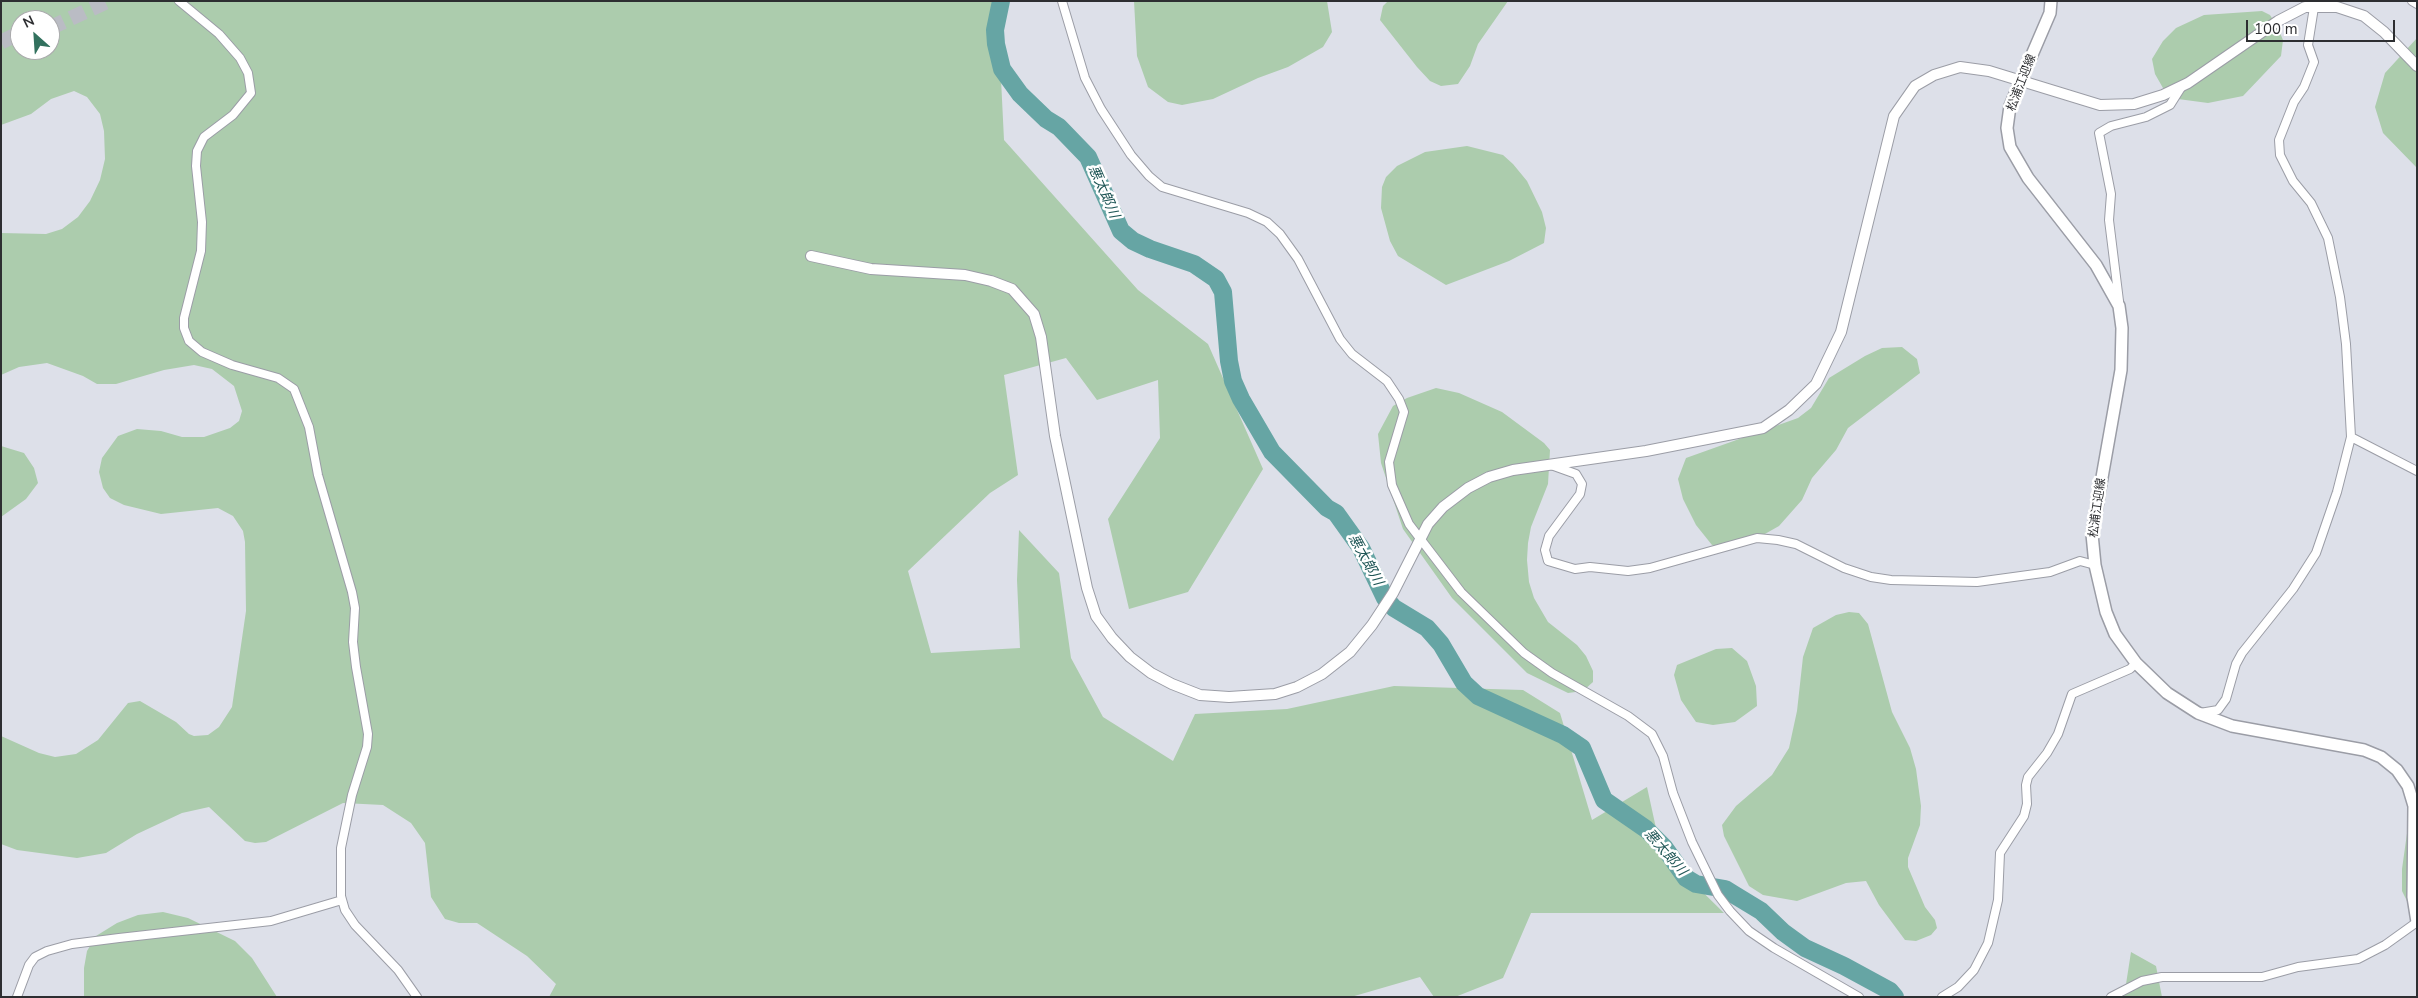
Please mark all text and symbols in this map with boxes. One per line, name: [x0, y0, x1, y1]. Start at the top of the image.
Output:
north arrow: [10, 10, 60, 60]
scale bar: [2248, 10, 2397, 42]
text: N: [20, 11, 38, 33]
text: 100 m: [2254, 19, 2298, 39]
street label: 松浦江迎線: [2005, 52, 2039, 114]
water label: 悪太郎川: [1084, 163, 1122, 221]
street label: 松浦江迎線: [2087, 477, 2109, 539]
water label: 悪太郎川: [1344, 531, 1386, 589]
water label: 悪太郎川: [1640, 826, 1690, 880]

